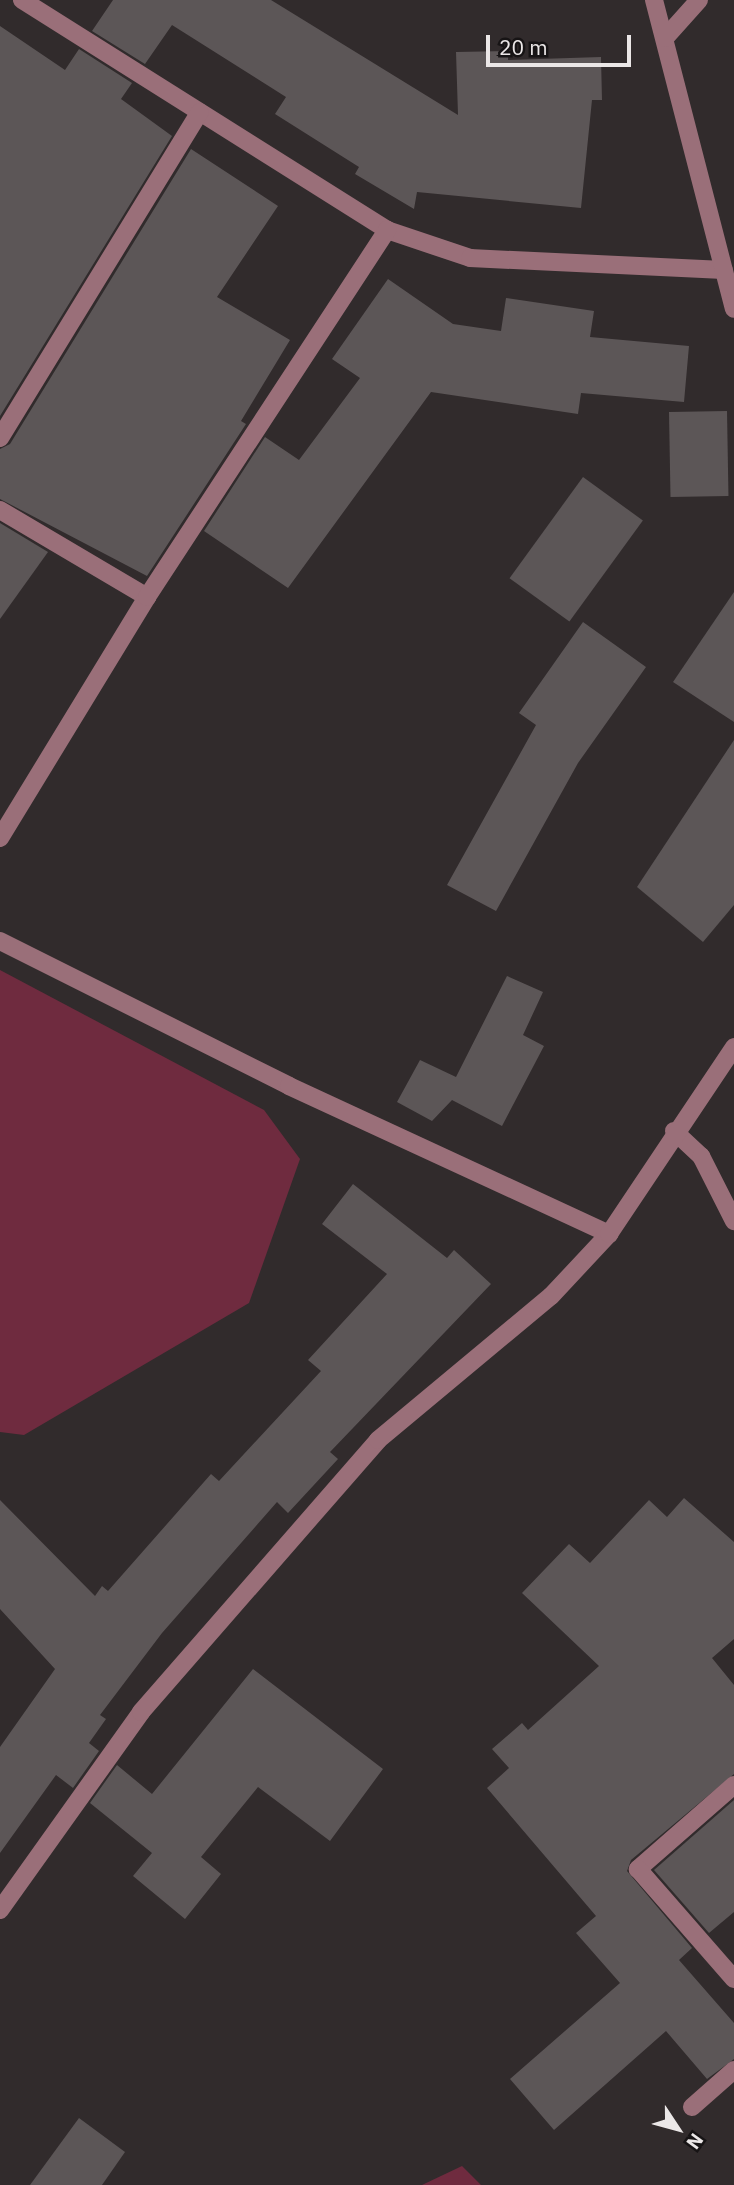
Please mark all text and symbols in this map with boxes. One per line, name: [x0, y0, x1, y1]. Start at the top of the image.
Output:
scale bar: [489, 21, 634, 65]
text: 20 m: [499, 33, 548, 61]
north arrow: [643, 2094, 713, 2164]
text: N: [681, 2129, 709, 2154]

